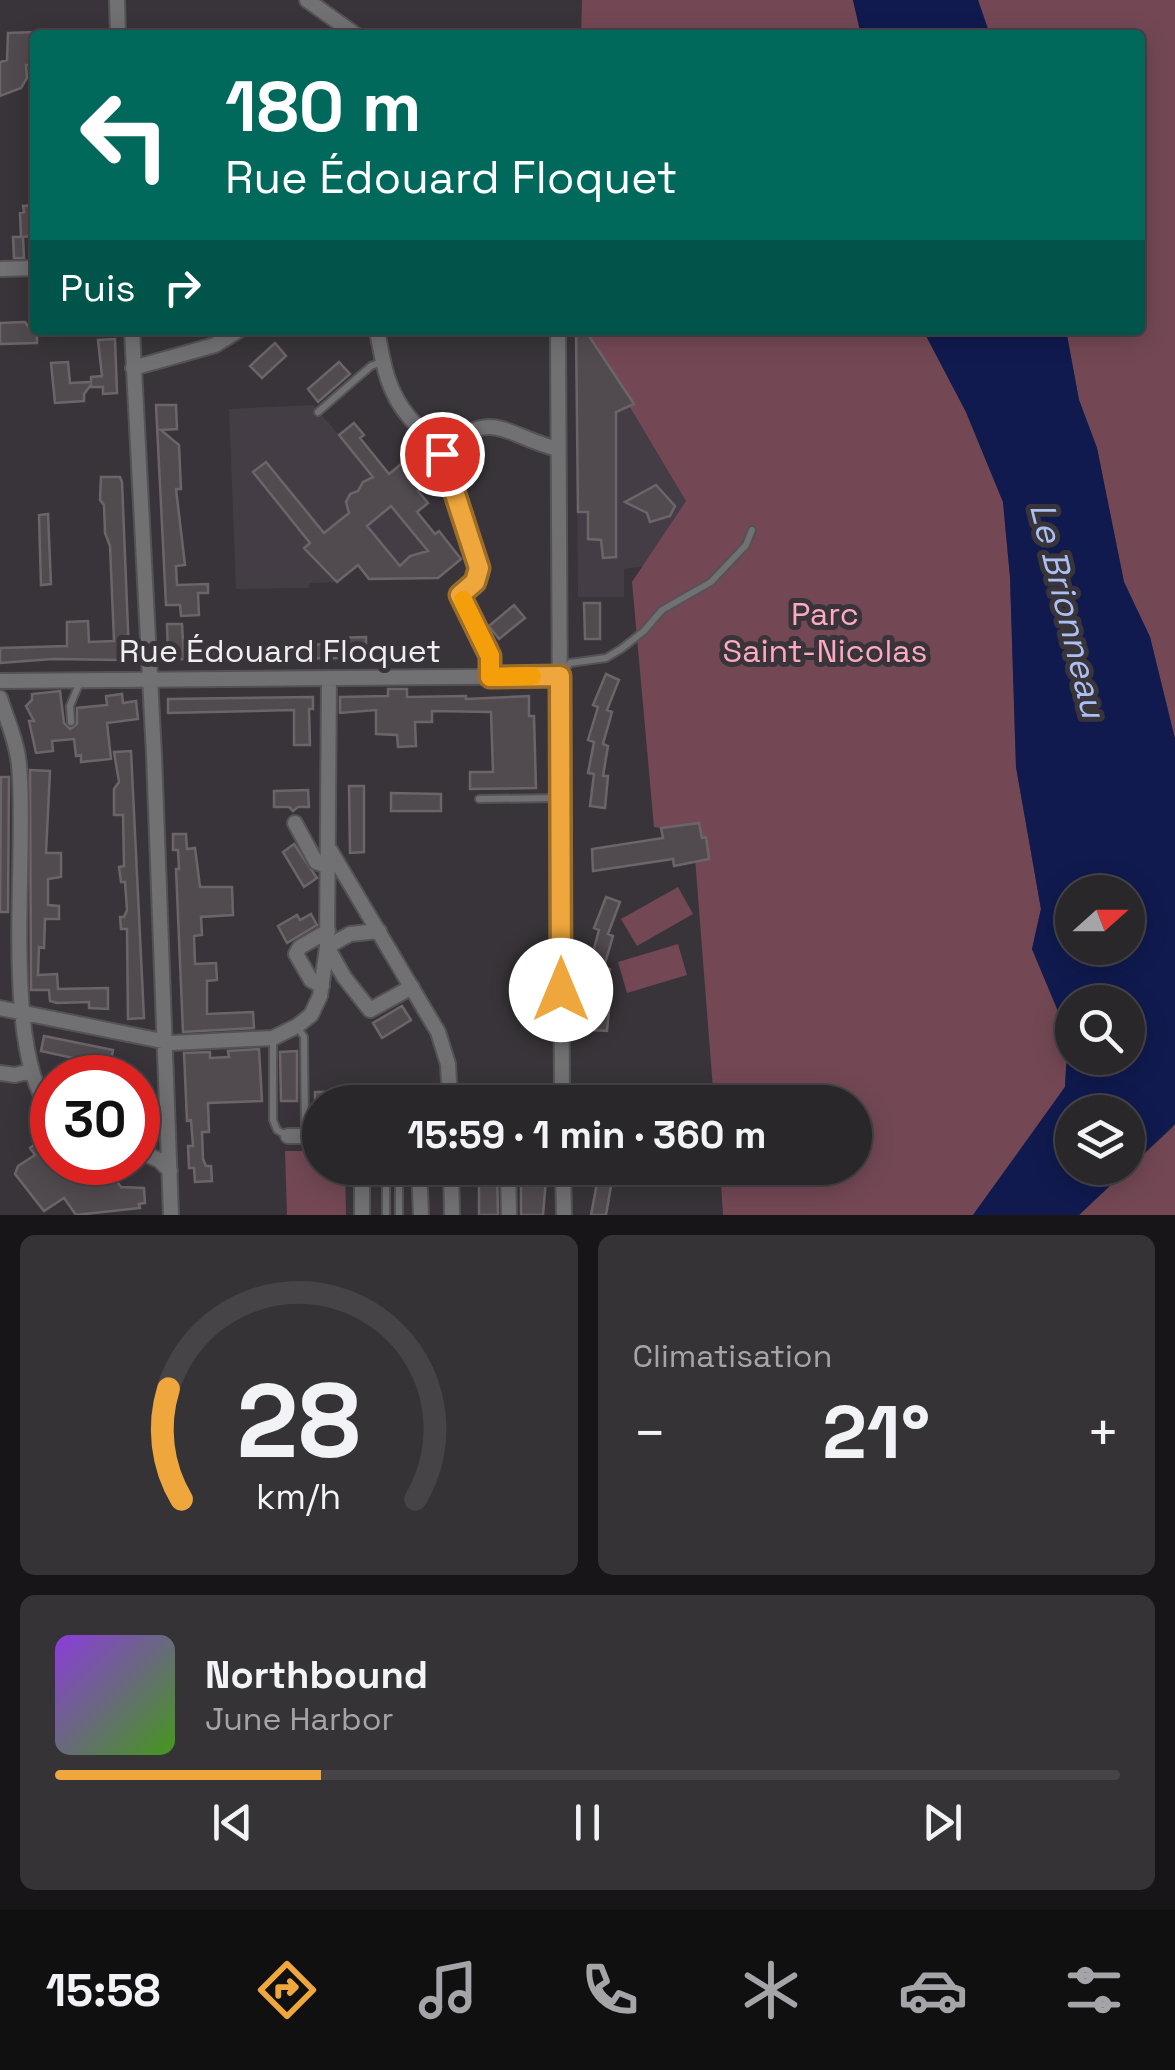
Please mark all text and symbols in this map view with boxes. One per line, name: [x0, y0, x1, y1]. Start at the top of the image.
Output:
text: 180 m: [225, 62, 422, 151]
icon: left: [60, 70, 190, 200]
text: Rue Édouard Floquet: [225, 149, 678, 206]
icon: right: [155, 260, 210, 315]
text: Puis: [60, 264, 135, 312]
pin: [400, 412, 485, 497]
icon: arrive: [415, 427, 470, 482]
water label: Le Brionneau: [1020, 498, 1116, 724]
park label: Parc Saint-Nicolas: [723, 594, 927, 671]
street label: Rue Édouard Floquet: [119, 631, 441, 671]
north arrow: [1055, 875, 1145, 965]
map controls: [1055, 875, 1145, 1185]
position arrow: [509, 938, 613, 1042]
button: search: [1055, 985, 1145, 1075]
speed limit sign: 30: [30, 1055, 160, 1185]
button: layers: [1055, 1095, 1145, 1185]
text: 15:59 · 1 min · 360 m: [408, 1111, 766, 1159]
text: Climatisation: [633, 1336, 832, 1376]
text: 28: [237, 1355, 361, 1487]
text: 21°: [822, 1384, 930, 1480]
text: −: [633, 1398, 667, 1468]
text: +: [1086, 1398, 1120, 1468]
text: km/h: [256, 1474, 341, 1519]
text: Northbound: [205, 1651, 428, 1699]
text: June Harbor: [205, 1699, 393, 1739]
icon: previous: [205, 1795, 260, 1850]
icon: pause: [560, 1795, 615, 1850]
icon: next: [915, 1795, 970, 1850]
icon: directions: [252, 1955, 322, 2025]
icon: music: [413, 1955, 483, 2025]
icon: phone: [575, 1955, 645, 2025]
icon: climate: [736, 1955, 806, 2025]
icon: car: [898, 1955, 968, 2025]
icon: filters: [1059, 1955, 1129, 2025]
text: 15:58: [46, 1962, 160, 2019]

